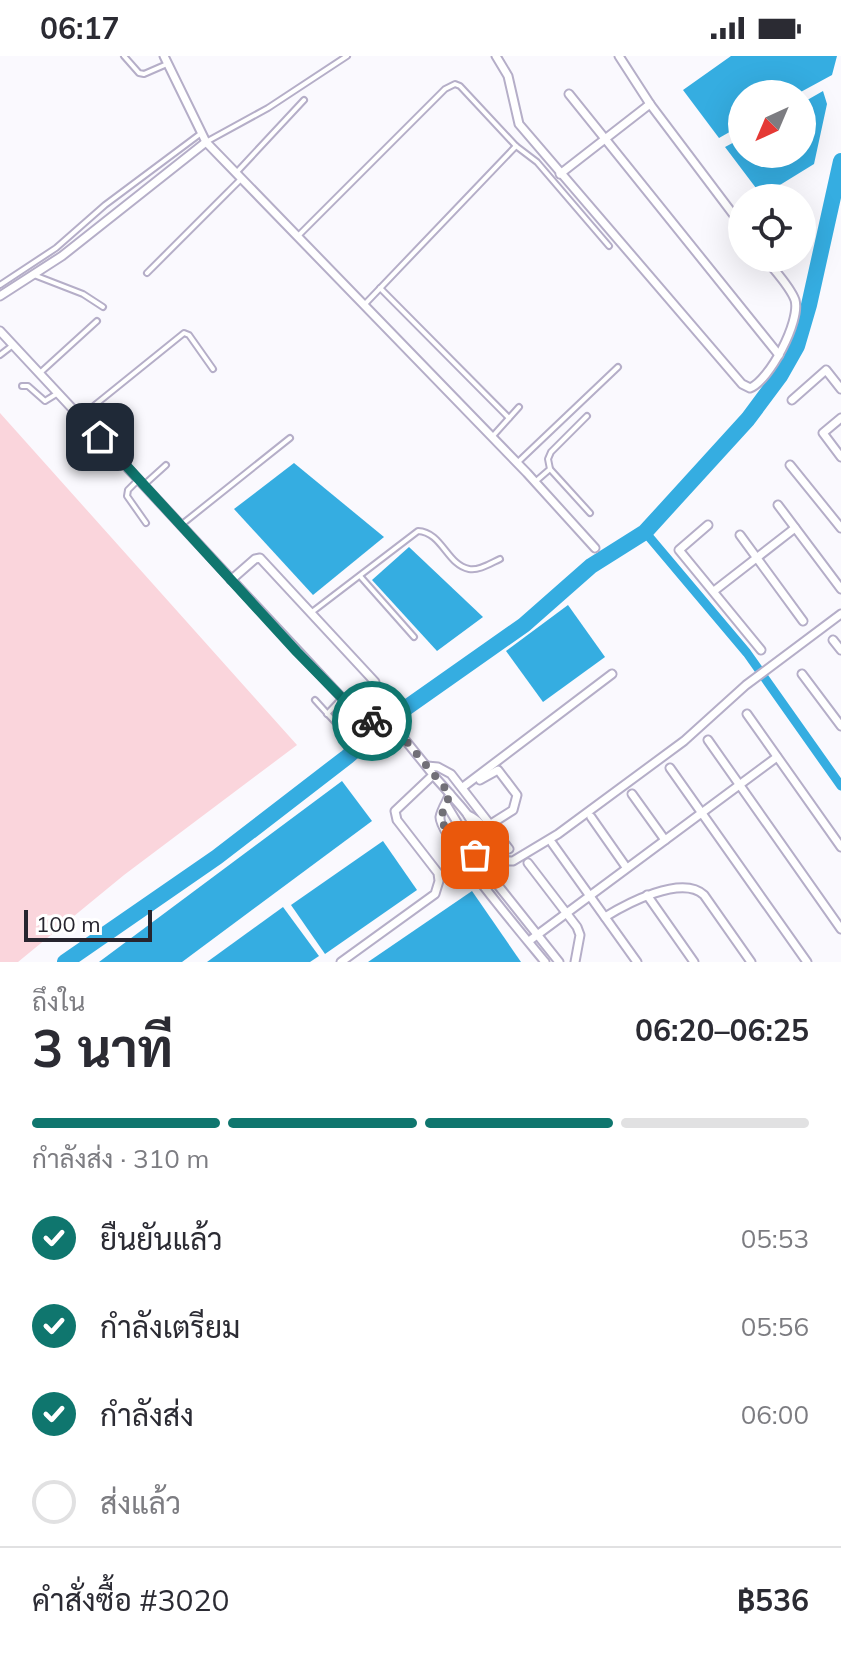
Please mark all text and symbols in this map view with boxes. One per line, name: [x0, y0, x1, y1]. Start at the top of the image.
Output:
text: 06:17: [40, 9, 119, 47]
north arrow: [728, 80, 816, 168]
map controls: [728, 80, 816, 272]
button: locate: [728, 184, 816, 272]
pin: [66, 403, 134, 471]
icon: home: [78, 415, 122, 459]
courier: [332, 681, 412, 761]
icon: bike: [350, 699, 394, 743]
pin: [441, 821, 509, 889]
icon: bag: [453, 833, 497, 877]
scale bar: [24, 906, 152, 942]
text: 100 m: [36, 910, 101, 938]
text: ถึงใน: [32, 985, 85, 1018]
text: 06:20–06:25: [635, 1011, 809, 1049]
text: 3 นาที: [32, 1015, 173, 1080]
text: กำลังส่ง · 310 m: [32, 1142, 209, 1175]
icon: check: [32, 1216, 76, 1260]
text: ยืนยันแล้ว: [100, 1220, 223, 1258]
text: 05:53: [741, 1222, 809, 1255]
icon: check: [32, 1304, 76, 1348]
text: กำลังเตรียม: [100, 1308, 240, 1346]
text: 05:56: [741, 1310, 809, 1343]
icon: check: [32, 1392, 76, 1436]
text: กำลังส่ง: [100, 1396, 194, 1434]
text: 06:00: [741, 1398, 809, 1431]
text: ส่งแล้ว: [100, 1484, 181, 1522]
text: คำสั่งซื้อ #3020: [32, 1581, 230, 1619]
text: ฿536: [737, 1581, 809, 1619]

